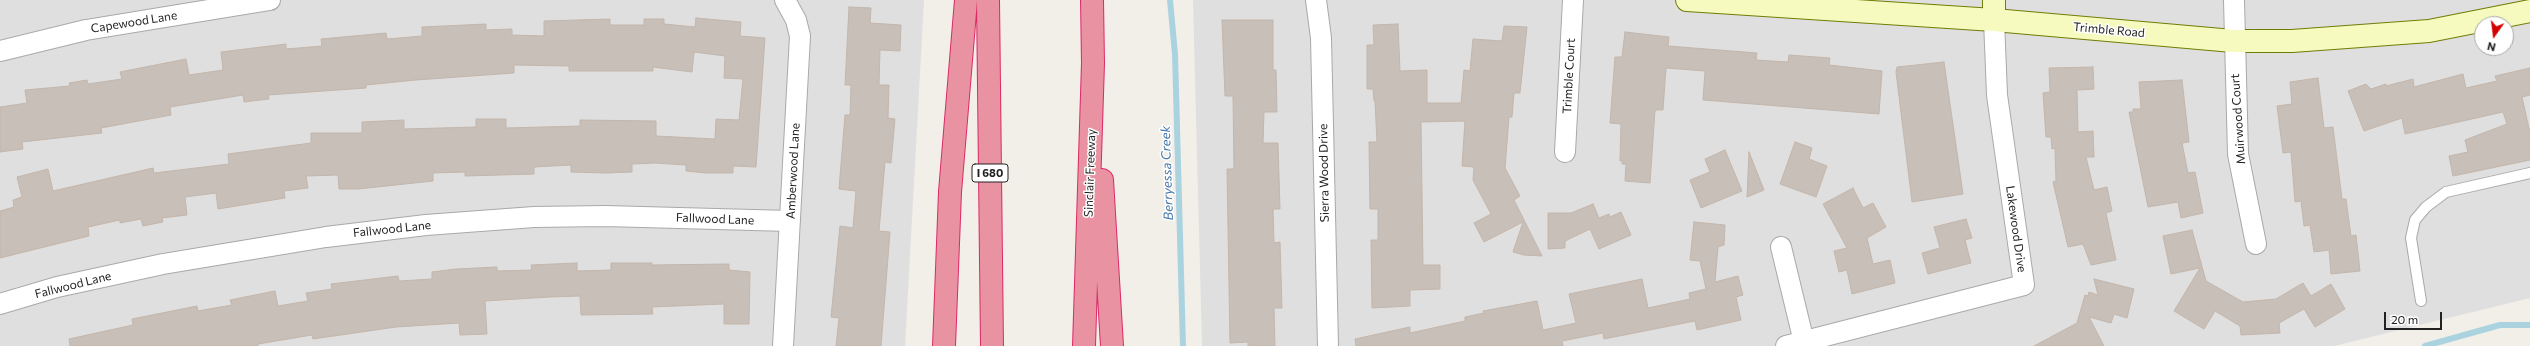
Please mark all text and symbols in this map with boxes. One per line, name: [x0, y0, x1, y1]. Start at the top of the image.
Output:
street label: Capewood Lane: [90, 8, 178, 36]
north arrow: [2474, 16, 2514, 56]
street label: Trimble Road: [2073, 20, 2145, 40]
street label: Trimble Court: [1560, 38, 1578, 114]
text: N: [2486, 40, 2497, 54]
street label: Muirwood Court: [2228, 73, 2248, 165]
street label: Amberwood Lane: [783, 123, 803, 219]
street label: Sierra Wood Drive: [1316, 124, 1332, 222]
water label: Berryessa Creek: [1158, 125, 1176, 221]
street label: Sinclair Freeway: [1081, 129, 1099, 217]
road number: I 680: [972, 164, 1008, 182]
street label: Lakewood Drive: [2003, 185, 2029, 273]
street label: Fallwood Lane: [676, 210, 754, 228]
street label: Fallwood Lane: [352, 218, 432, 240]
street label: Fallwood Lane: [33, 269, 113, 301]
scale bar: [2386, 304, 2444, 330]
text: 20 m: [2391, 312, 2418, 326]

